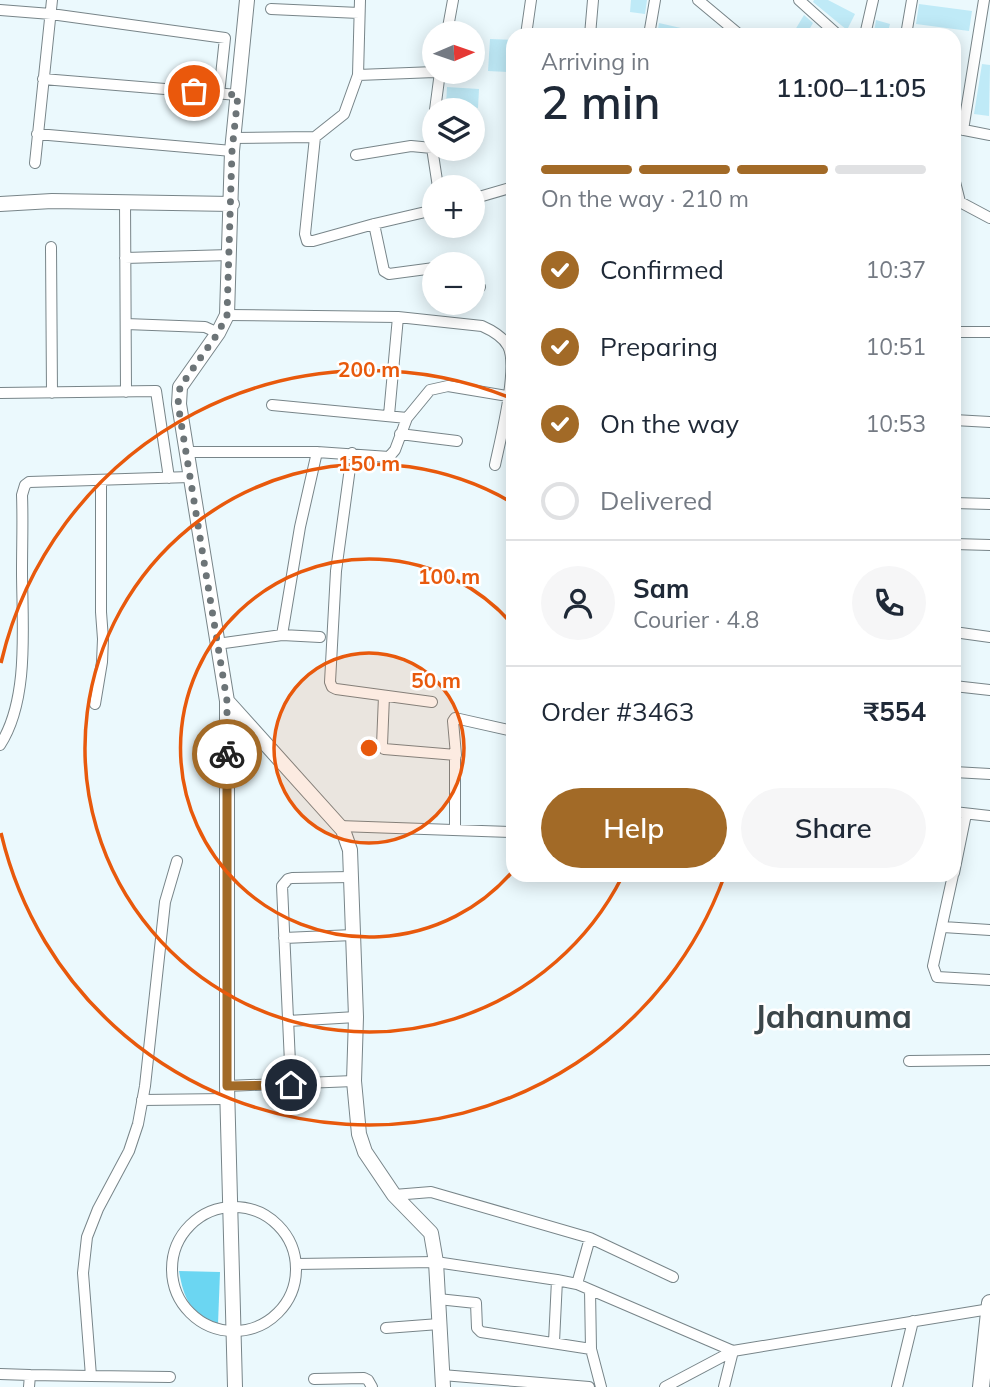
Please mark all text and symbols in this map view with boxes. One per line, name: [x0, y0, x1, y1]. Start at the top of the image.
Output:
north arrow: [422, 21, 485, 84]
map controls: [422, 21, 485, 315]
text: Arriving in: [541, 47, 650, 76]
pin: [164, 61, 224, 121]
text: 11:00–11:05: [776, 71, 926, 104]
icon: bag: [175, 72, 213, 110]
text: 2 min: [541, 73, 660, 131]
button: layers: [422, 98, 485, 161]
button: +: [422, 175, 485, 238]
text: On the way · 210 m: [541, 184, 749, 213]
icon: check: [541, 251, 579, 289]
button: −: [422, 252, 485, 315]
text: Confirmed: [600, 253, 724, 286]
text: 10:37: [866, 255, 926, 284]
icon: check: [541, 328, 579, 366]
text: Preparing: [600, 330, 718, 363]
text: 10:51: [866, 332, 926, 361]
text: 200 m: [338, 356, 400, 382]
icon: check: [541, 405, 579, 443]
text: On the way: [600, 407, 739, 440]
text: 10:53: [866, 409, 926, 438]
text: 150 m: [338, 450, 400, 476]
text: Delivered: [600, 484, 713, 517]
text: 100 m: [418, 563, 480, 589]
button: person: [541, 566, 615, 640]
button: phone: [852, 566, 926, 640]
text: Sam: [633, 572, 689, 605]
text: Courier · 4.8: [633, 605, 759, 634]
text: 50 m: [411, 667, 461, 693]
text: Order #3463: [541, 695, 694, 728]
text: ₹554: [864, 695, 926, 728]
courier: [192, 719, 262, 789]
icon: bike: [208, 735, 246, 773]
centre of rings: [357, 736, 381, 760]
button: Help: [541, 788, 727, 868]
button: Share: [741, 788, 926, 868]
district label: Jahanuma: [754, 996, 912, 1036]
pin: [261, 1055, 321, 1115]
icon: home: [272, 1066, 310, 1104]

